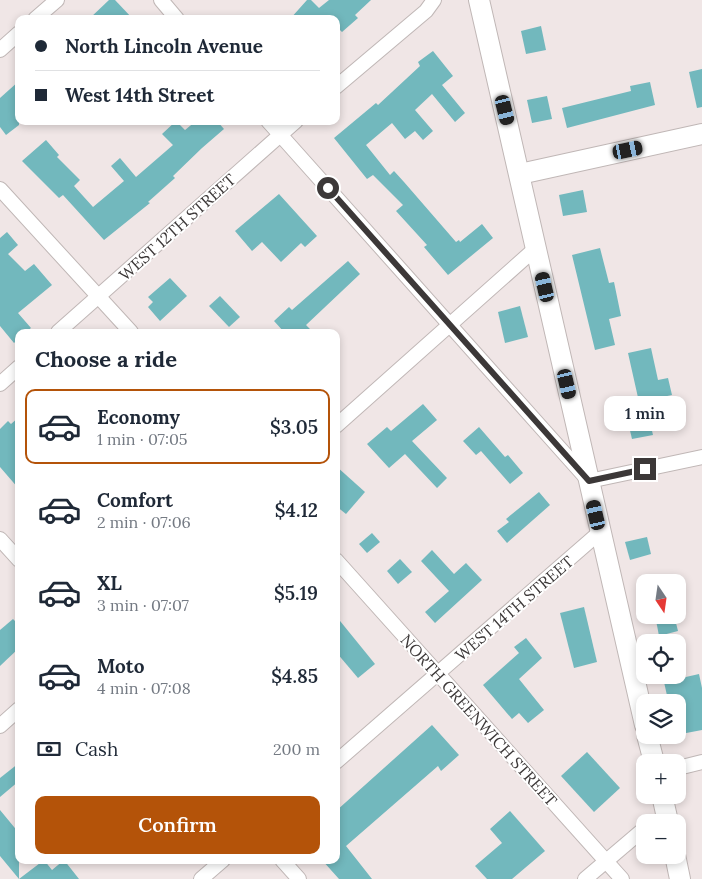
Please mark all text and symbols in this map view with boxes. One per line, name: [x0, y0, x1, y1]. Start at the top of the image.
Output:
text: North Lincoln Avenue: [65, 34, 263, 58]
text: West 14th Street: [65, 83, 214, 107]
car: [494, 94, 515, 126]
car: [611, 140, 644, 160]
street label: WEST 12TH STREET: [114, 169, 240, 285]
route start: [317, 177, 339, 199]
car: [534, 271, 555, 303]
text: Choose a ride: [35, 345, 177, 373]
car: [556, 368, 577, 400]
callout: 1 min: [604, 396, 686, 432]
text: 1 min: [625, 403, 665, 423]
icon: car: [37, 404, 82, 449]
text: Economy: [97, 405, 180, 429]
text: $3.05: [270, 415, 318, 439]
text: 1 min · 07:05: [97, 429, 188, 449]
route end: [634, 458, 656, 480]
icon: car: [37, 487, 82, 532]
text: Comfort: [97, 488, 173, 512]
text: $4.12: [275, 498, 318, 522]
car: [585, 499, 606, 531]
text: 2 min · 07:06: [97, 512, 191, 532]
street label: WEST 14TH STREET: [451, 551, 577, 665]
icon: car: [37, 570, 82, 615]
text: XL: [97, 571, 122, 595]
north arrow: [636, 574, 686, 624]
map controls: [636, 574, 686, 864]
text: $5.19: [274, 581, 318, 605]
text: 3 min · 07:07: [97, 595, 189, 615]
street label: NORTH GREENWICH STREET: [396, 630, 562, 810]
button: locate: [636, 634, 686, 684]
icon: car: [37, 653, 82, 698]
text: Moto: [97, 654, 144, 678]
text: $4.85: [271, 664, 318, 688]
text: 4 min · 07:08: [97, 678, 191, 698]
button: layers: [636, 694, 686, 744]
icon: cash: [35, 735, 63, 763]
text: Cash: [75, 737, 118, 761]
text: 200 m: [273, 739, 320, 759]
button: +: [636, 754, 686, 804]
button: Confirm: [35, 796, 320, 854]
button: −: [636, 814, 686, 864]

